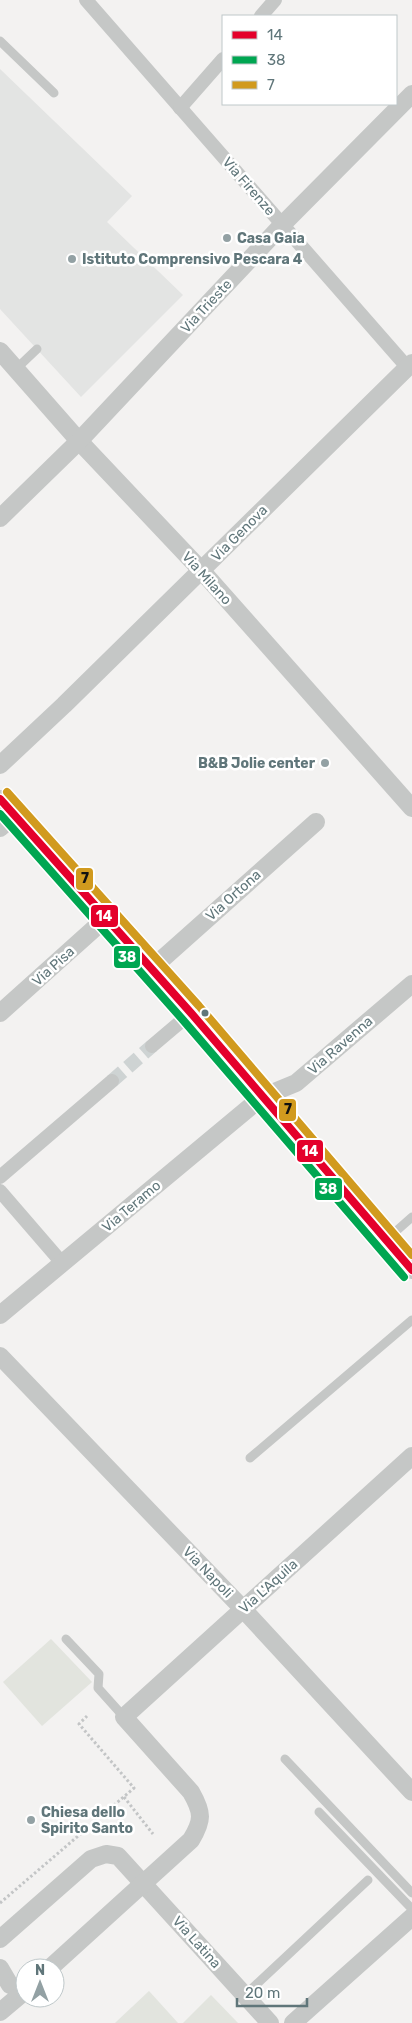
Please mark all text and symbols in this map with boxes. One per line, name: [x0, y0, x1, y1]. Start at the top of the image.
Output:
legend: [222, 15, 397, 105]
text: 14: [267, 26, 283, 44]
text: 38: [267, 51, 286, 69]
text: 7: [267, 76, 275, 94]
street label: Via Firenze: [219, 154, 279, 219]
place label: Casa Gaia: [237, 230, 305, 247]
marker: Casa Gaia: [221, 232, 233, 244]
place label: Istituto Comprensivo Pescara 4: [82, 251, 303, 268]
marker: Istituto Comprensivo Pescara 4: [66, 253, 78, 265]
street label: Via Trieste: [177, 276, 236, 337]
street label: Via Genova: [208, 502, 271, 565]
street label: Via Milano: [178, 548, 235, 608]
place label: B&B Jolie center: [198, 755, 316, 772]
marker: B&B Jolie center: [319, 757, 331, 769]
street label: Via Ortona: [202, 866, 264, 925]
line badge: 7: [75, 867, 94, 891]
text: 7: [81, 870, 89, 887]
line badge: 14: [90, 904, 119, 928]
text: 14: [96, 908, 113, 925]
street label: Via Pisa: [29, 943, 78, 990]
line badge: 38: [113, 945, 141, 969]
text: 38: [118, 949, 136, 966]
unlabelled marker: [200, 1008, 210, 1018]
street label: Via Ravenna: [304, 1013, 376, 1078]
line badge: 7: [278, 1098, 297, 1122]
text: 7: [284, 1101, 292, 1118]
line badge: 14: [296, 1139, 324, 1163]
text: 14: [302, 1143, 319, 1160]
street label: Via Teramo: [99, 1177, 164, 1236]
line badge: 38: [314, 1177, 343, 1201]
text: 38: [319, 1181, 337, 1198]
street label: Via Napoli: [179, 1543, 236, 1601]
street label: Via L'Aquila: [236, 1556, 301, 1617]
place label: Chiesa dello Spirito Santo: [41, 1804, 133, 1837]
marker: Chiesa dello Spirito Santo: [25, 1814, 37, 1826]
street label: Via Latina: [169, 1913, 224, 1972]
north arrow: [15, 1958, 65, 2008]
text: N: [35, 1962, 45, 1979]
scale bar: [237, 1976, 307, 2008]
text: 20 m: [245, 1984, 280, 2002]

